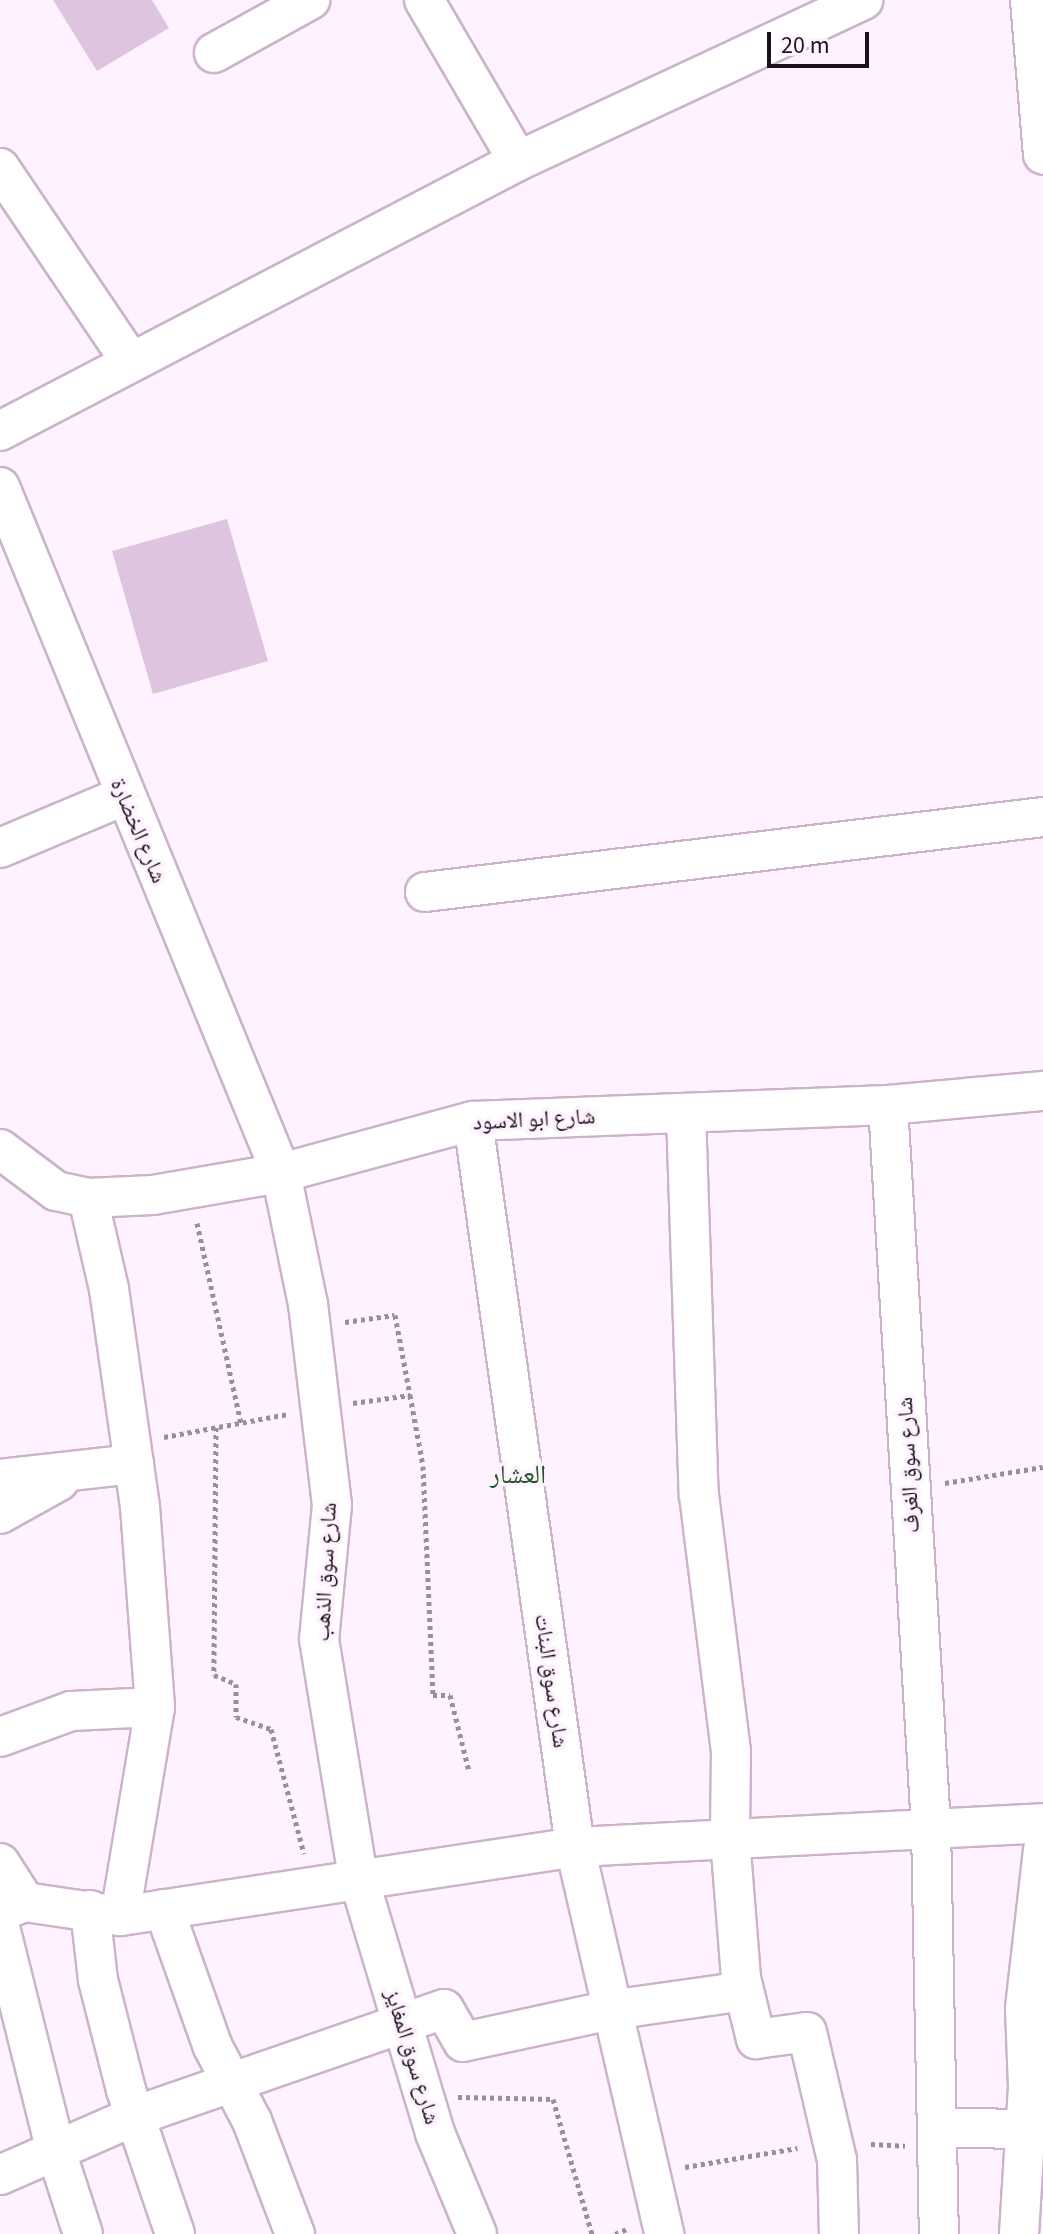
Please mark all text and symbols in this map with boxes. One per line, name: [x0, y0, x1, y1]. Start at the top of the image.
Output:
scale bar: [771, 16, 873, 66]
text: 20 m: [781, 28, 830, 63]
street label: شارع الخضارة: [104, 775, 172, 887]
street label: شارع ابو الاسود: [472, 1104, 596, 1136]
street label: شارع سوق الغرف: [892, 1396, 926, 1534]
district label: العشار: [490, 1459, 546, 1491]
street label: شارع سوق الذهب: [309, 1502, 343, 1642]
street label: شارع سوق البنات: [529, 1612, 573, 1750]
street label: شارع سوق المغايز: [379, 1986, 445, 2128]

